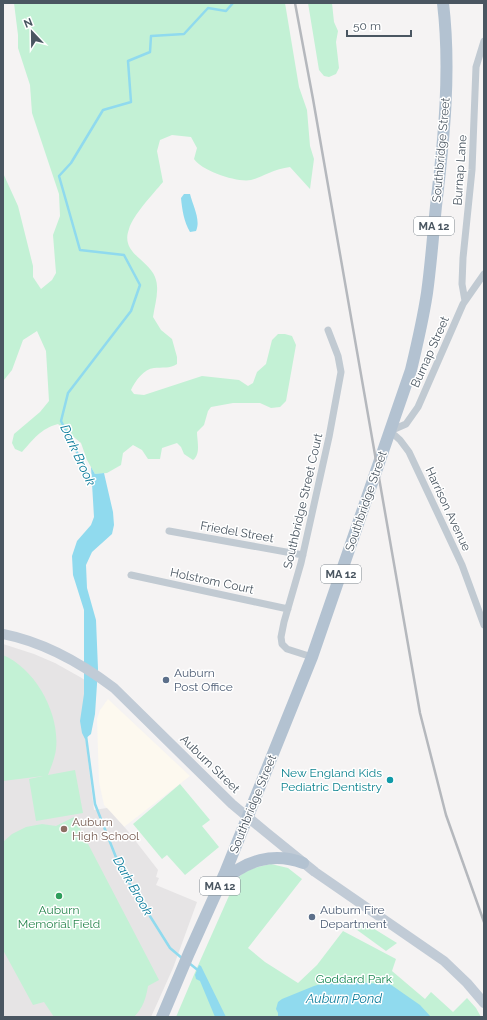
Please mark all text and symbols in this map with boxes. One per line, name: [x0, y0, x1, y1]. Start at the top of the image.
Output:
north arrow: [12, 12, 52, 52]
scale bar: [347, 12, 411, 38]
text: N: [22, 16, 35, 31]
text: 50 m: [353, 19, 381, 33]
street label: Southbridge Street: [429, 97, 453, 203]
street label: Burnap Lane: [451, 134, 469, 206]
road number: MA 12: [414, 217, 454, 235]
street label: Burnap Street: [408, 314, 452, 390]
water label: Dark Brook: [57, 422, 99, 488]
street label: Southbridge Street Court: [281, 432, 325, 570]
street label: Southbridge Street: [342, 449, 390, 553]
street label: Harrison Avenue: [422, 465, 474, 553]
street label: Friedel Street: [199, 519, 275, 545]
street label: Holstrom Court: [169, 565, 255, 597]
road number: MA 12: [321, 565, 361, 583]
place label: Auburn Post Office: [174, 666, 233, 694]
marker: Auburn Post Office: [161, 675, 171, 685]
street label: Auburn Street: [177, 732, 243, 796]
street label: Southbridge Street: [227, 753, 279, 855]
place label: New England Kids Pediatric Dentistry: [281, 766, 382, 794]
marker: New England Kids Pediatric Dentistry: [385, 775, 395, 785]
place label: Auburn High School: [72, 815, 140, 843]
marker: Auburn High School: [59, 824, 69, 834]
water label: Dark Brook: [110, 854, 156, 918]
road number: MA 12: [200, 877, 240, 895]
marker: Auburn Memorial Field: [54, 891, 64, 901]
place label: Auburn Memorial Field: [18, 903, 100, 931]
place label: Auburn Fire Department: [320, 903, 387, 931]
marker: Auburn Fire Department: [307, 912, 317, 922]
park label: Goddard Park: [316, 972, 393, 986]
water label: Auburn Pond: [305, 991, 382, 1006]

